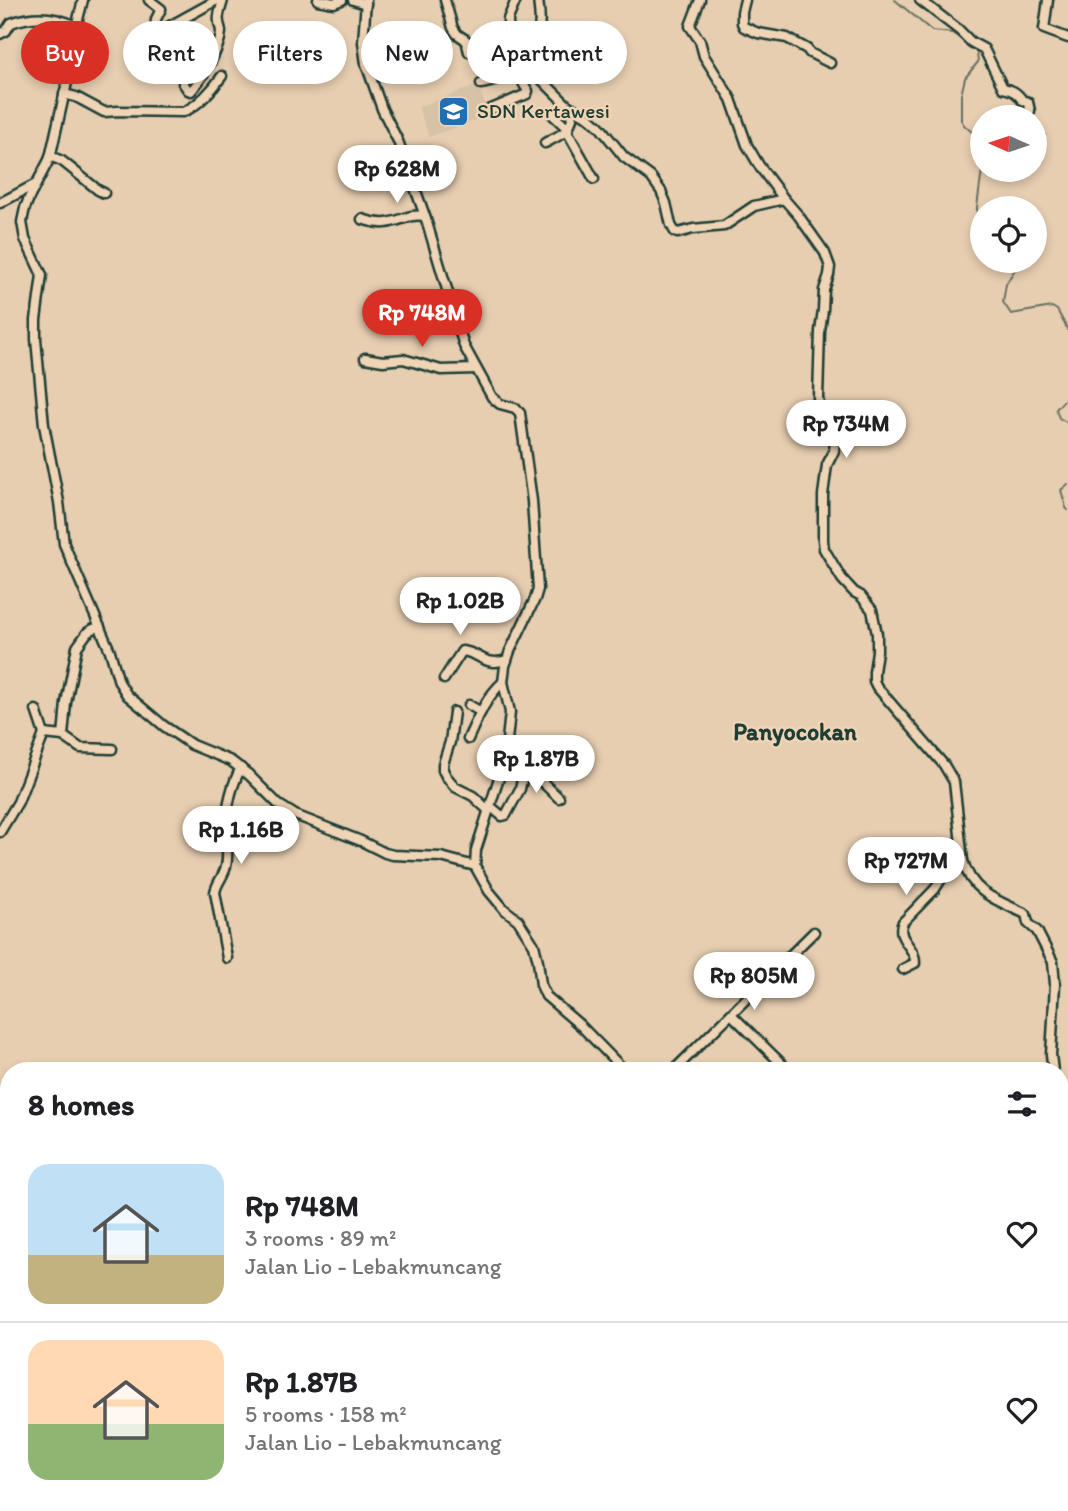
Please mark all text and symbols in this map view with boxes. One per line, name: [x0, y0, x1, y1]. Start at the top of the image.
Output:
chip: Buy: [21, 21, 109, 84]
chip: Rent: [123, 21, 219, 84]
chip: Filters: [233, 21, 347, 84]
chip: New: [361, 21, 453, 84]
chip: Apartment: [467, 21, 627, 84]
school or university icon: SDN Kertawesi: [437, 94, 471, 128]
place label: SDN Kertawesi: [477, 98, 610, 123]
north arrow: [970, 105, 1046, 182]
map controls: [970, 105, 1047, 273]
pin: Rp 628M: [332, 146, 462, 205]
text: Rp 628M: [354, 154, 440, 182]
button: locate: [970, 196, 1047, 273]
pin: Rp 748M: [357, 290, 487, 349]
text: Rp 748M: [378, 298, 466, 326]
pin: Rp 734M: [781, 400, 911, 460]
text: Rp 734M: [802, 409, 890, 437]
pin: Rp 1.02B: [388, 578, 532, 637]
text: Rp 1.02B: [416, 586, 504, 614]
district label: Panyocokan: [733, 717, 857, 747]
pin: Rp 1.87B: [464, 736, 608, 795]
text: Rp 1.87B: [493, 744, 579, 772]
pin: Rp 1.16B: [169, 806, 313, 866]
text: Rp 1.16B: [198, 815, 284, 843]
pin: Rp 727M: [841, 838, 971, 897]
text: Rp 727M: [864, 846, 948, 874]
pin: Rp 805M: [689, 953, 819, 1012]
text: Rp 805M: [710, 961, 798, 989]
icon: filters: [1003, 1085, 1041, 1123]
text: 8 homes: [28, 1086, 135, 1123]
text: Rp 748M: [245, 1187, 359, 1224]
icon: home: [84, 1192, 168, 1276]
icon: heart: [1003, 1215, 1041, 1253]
text: 3 rooms · 89 m²: [245, 1224, 396, 1252]
text: Jalan Lio - Lebakmuncang: [245, 1252, 502, 1280]
text: Rp 1.87B: [245, 1363, 358, 1400]
icon: home: [84, 1368, 168, 1452]
icon: heart: [1003, 1391, 1041, 1429]
text: 5 rooms · 158 m²: [245, 1400, 407, 1428]
text: Jalan Lio - Lebakmuncang: [245, 1428, 502, 1456]

